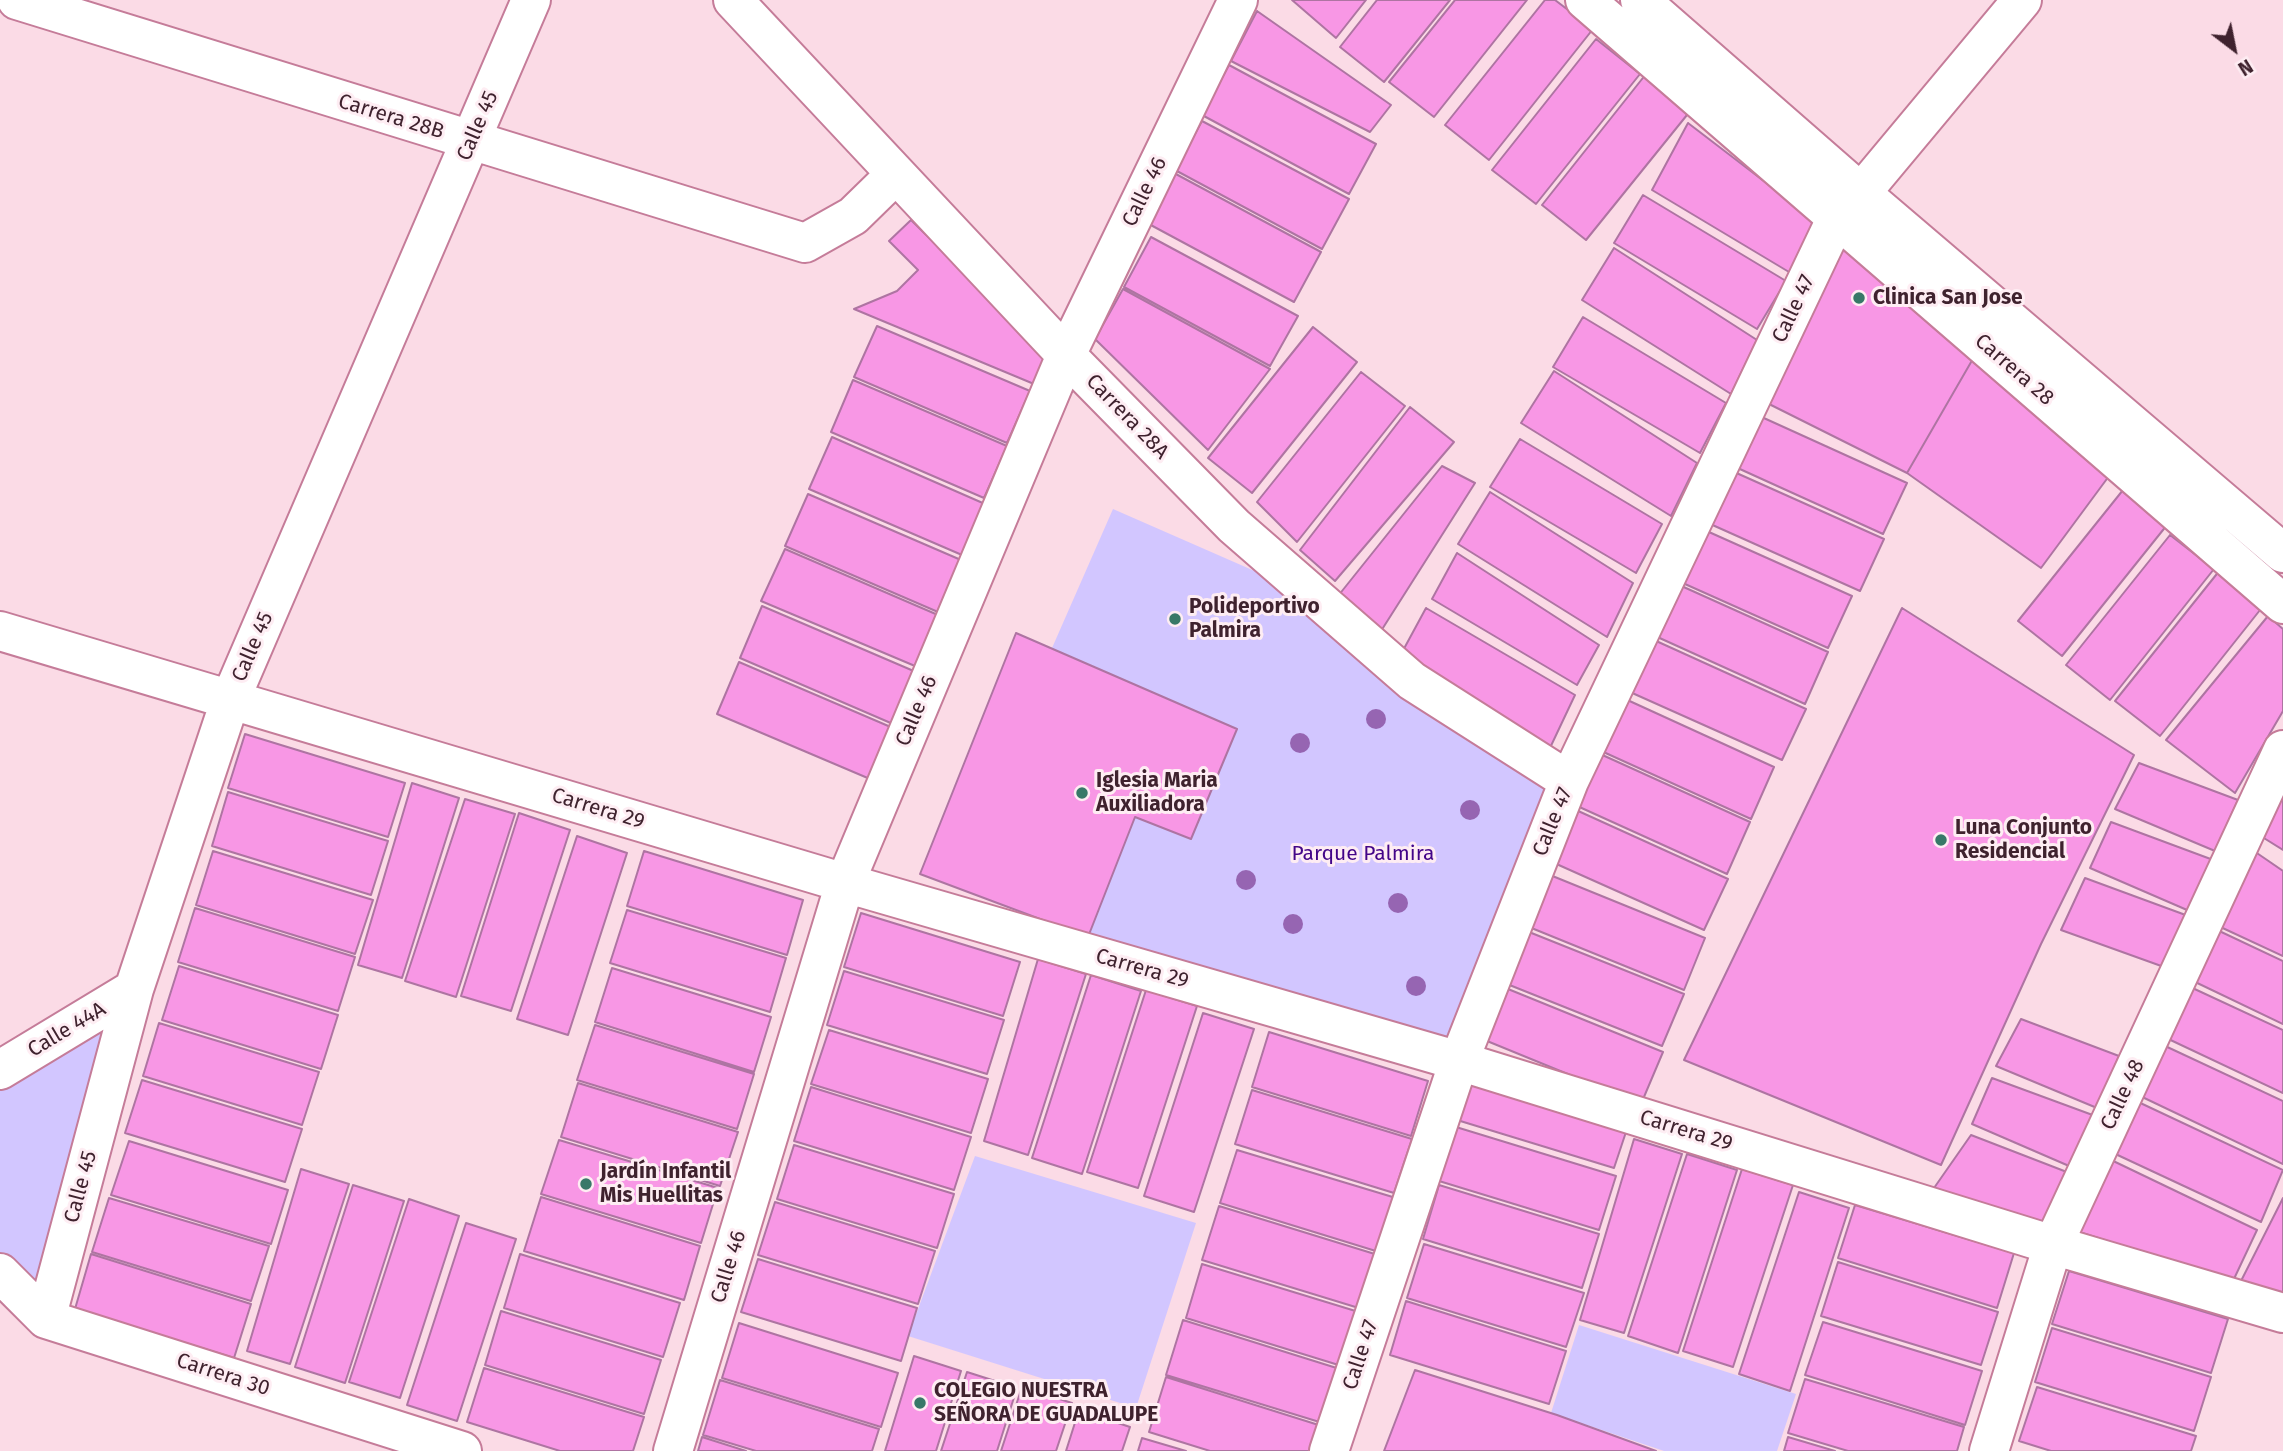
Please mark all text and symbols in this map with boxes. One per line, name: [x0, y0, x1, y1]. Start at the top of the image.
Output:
north arrow: [2199, 14, 2269, 84]
text: N: [2234, 54, 2257, 80]
street label: Calle 45: [452, 87, 504, 165]
street label: Carrera 28B: [335, 89, 447, 145]
street label: Calle 46: [1117, 153, 1173, 231]
street label: Calle 47: [1767, 271, 1821, 347]
place label: Clinica San Jose: [1873, 285, 2023, 311]
marker: Clinica San Jose: [1851, 290, 1867, 306]
street label: Carrera 28: [1969, 329, 2059, 411]
street label: Carrera 28A: [1080, 369, 1174, 465]
place label: Polideportivo Palmira: [1189, 594, 1320, 644]
street label: Calle 45: [227, 608, 279, 686]
marker: Polideportivo Palmira: [1167, 611, 1183, 627]
street label: Calle 46: [891, 672, 943, 750]
place label: Iglesia Maria Auxiliadora: [1096, 768, 1218, 818]
street label: Carrera 29: [549, 783, 647, 835]
street label: Calle 47: [1528, 784, 1578, 860]
marker: Iglesia Maria Auxiliadora: [1074, 785, 1090, 801]
place label: Luna Conjunto Residencial: [1955, 815, 2092, 865]
marker: Luna Conjunto Residencial: [1933, 832, 1949, 848]
park label: Parque Palmira: [1292, 841, 1434, 867]
street label: Carrera 29: [1093, 944, 1191, 994]
street label: Calle 44A: [24, 997, 110, 1063]
street label: Calle 48: [2096, 1056, 2150, 1134]
street label: Carrera 29: [1637, 1105, 1735, 1157]
street label: Calle 45: [59, 1148, 103, 1226]
place label: Jardín Infantil Mis Huellitas: [600, 1159, 731, 1209]
marker: Jardín Infantil Mis Huellitas: [578, 1176, 594, 1192]
street label: Calle 46: [706, 1228, 752, 1306]
street label: Calle 47: [1338, 1317, 1384, 1393]
street label: Carrera 30: [173, 1348, 273, 1402]
place label: COLEGIO NUESTRA SEÑORA DE GUADALUPE: [934, 1378, 1158, 1428]
marker: COLEGIO NUESTRA SEÑORA DE GUADALUPE: [912, 1395, 928, 1411]

